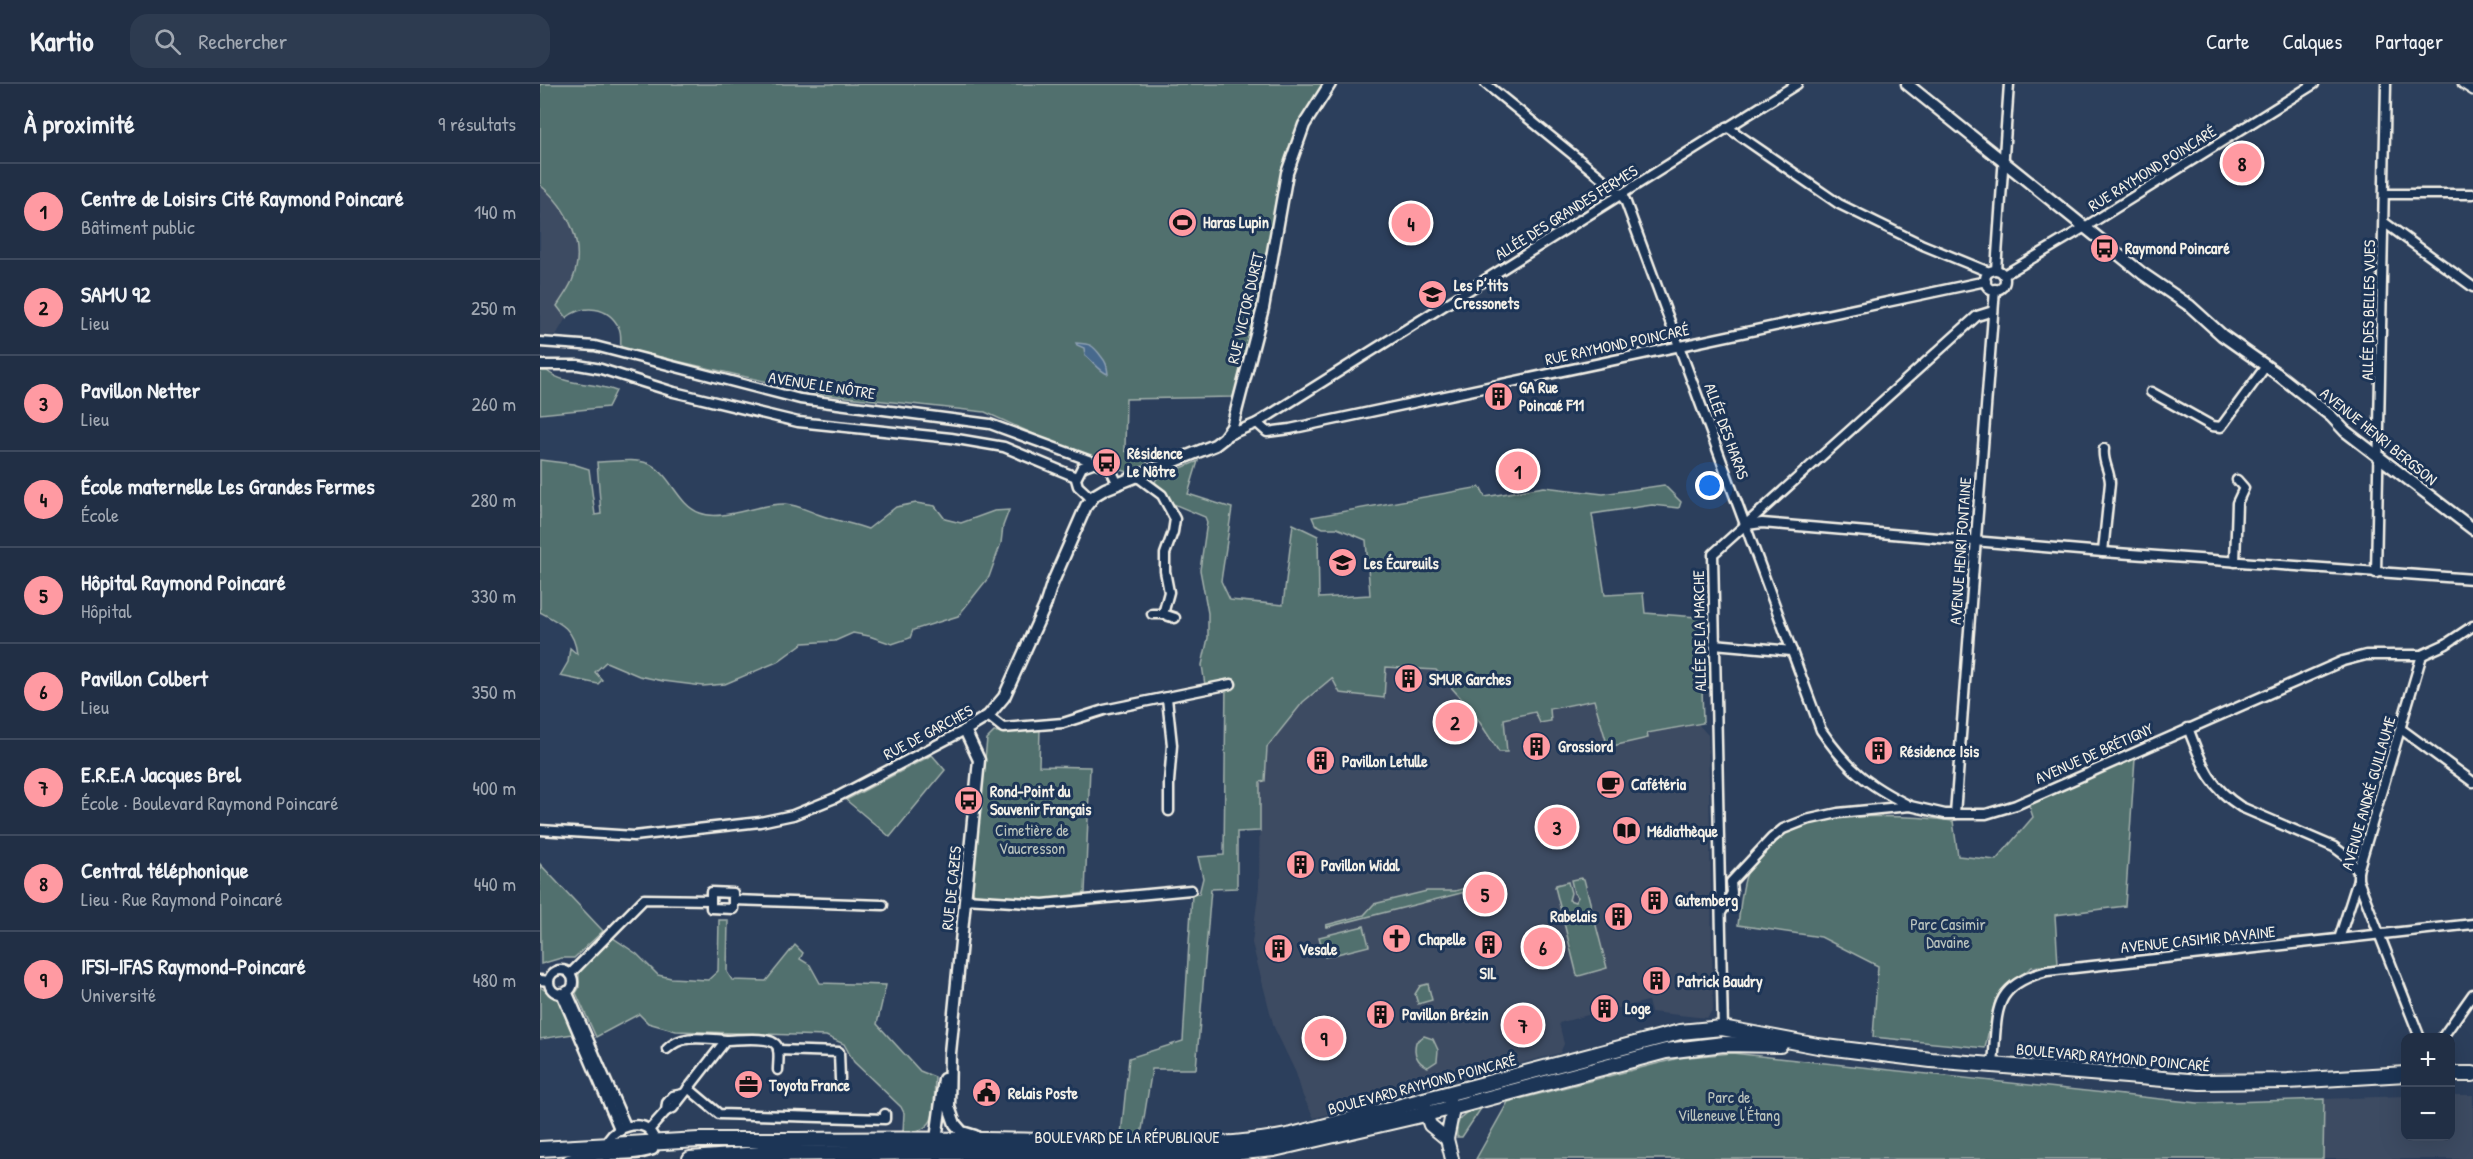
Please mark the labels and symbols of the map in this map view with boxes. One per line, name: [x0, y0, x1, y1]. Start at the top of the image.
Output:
street label: RUE RAYMOND POINCARÉ: [2084, 120, 2220, 216]
pin: 8: [2222, 140, 2262, 185]
street label: ALLÉE DES GRANDES FERMES: [1490, 159, 1642, 265]
pin: 4: [1392, 200, 1430, 246]
sports icon: Haras Lupin: [1166, 206, 1198, 238]
place label: Haras Lupin: [1203, 211, 1269, 234]
bus stop icon: Raymond Poincaré: [2088, 232, 2120, 264]
place label: Raymond Poincaré: [2125, 237, 2230, 260]
street label: ALLÉE DES BELLES VUES: [2356, 239, 2380, 380]
street label: RUE VICTOR DURET: [1221, 250, 1269, 366]
place label: Les P’tits Cressonets: [1454, 274, 1520, 314]
school or university icon: Les P’tits Cressonets: [1417, 278, 1449, 310]
street label: RUE RAYMOND POINCARÉ: [1543, 318, 1691, 370]
street label: AVENUE LE NÔTRE: [767, 366, 877, 404]
place label: GA Rue Poincaé F11: [1519, 376, 1584, 416]
building icon: GA Rue Poincaé F11: [1482, 380, 1514, 412]
street label: ALLÉE DES HARAS: [1699, 380, 1755, 483]
street label: AVENUE HENRI BERGSON: [2316, 382, 2442, 490]
place label: Résidence Le Nôtre: [1127, 442, 1183, 482]
bus stop icon: Résidence Le Nôtre: [1090, 446, 1122, 478]
pin: 1: [1498, 448, 1538, 494]
your location: [1695, 471, 1724, 500]
street label: AVENUE HENRI FONTAINE: [1944, 477, 1976, 625]
school or university icon: Les Écureuils: [1327, 547, 1359, 579]
place label: Les Écureuils: [1364, 552, 1440, 574]
street label: ALLÉE DE LA MARCHE: [1687, 570, 1711, 692]
building icon: SMUR Garches: [1392, 663, 1424, 695]
place label: SMUR Garches: [1429, 668, 1512, 690]
street label: RUE DE GARCHES: [879, 699, 977, 765]
pin: 2: [1436, 700, 1474, 744]
street label: AVENUE ANDRÉ GUILLAUME: [2335, 713, 2401, 873]
street label: AVENUE DE BRÉTIGNY: [2031, 717, 2157, 789]
building icon: Grossiord: [1521, 730, 1553, 762]
place label: Grossiord: [1558, 735, 1614, 757]
building icon: Résidence Isis: [1863, 735, 1895, 767]
place label: Résidence Isis: [1900, 740, 1980, 762]
building icon: Pavillon Letulle: [1305, 745, 1337, 777]
place label: Pavillon Letulle: [1342, 750, 1428, 772]
cafe icon: Cafétéria: [1594, 768, 1626, 800]
place label: Cafétéria: [1631, 773, 1687, 795]
place label: Rond-Point du Souvenir Français: [990, 780, 1092, 820]
bus stop icon: Rond-Point du Souvenir Français: [953, 784, 985, 816]
pin: 3: [1538, 804, 1576, 850]
library icon: Médiathèque: [1610, 815, 1642, 847]
park label: Cimetière de Vaucresson: [995, 819, 1070, 859]
place label: Médiathèque: [1647, 820, 1718, 843]
street label: RUE DE CAZES: [936, 844, 966, 931]
building icon: Pavillon Widal: [1284, 849, 1316, 881]
place label: Pavillon Widal: [1321, 854, 1400, 876]
pin: 5: [1466, 872, 1504, 916]
building icon: Gutemberg: [1638, 884, 1670, 916]
place label: Gutemberg: [1675, 889, 1738, 912]
building icon: Rabelais: [1602, 900, 1634, 932]
place label: Rabelais: [1550, 905, 1598, 927]
park label: Parc Casimir Davaine: [1910, 913, 1986, 953]
street label: AVENUE CASIMIR DAVAINE: [2120, 920, 2276, 958]
church icon: Chapelle: [1381, 923, 1413, 955]
pin: 6: [1524, 924, 1562, 970]
place label: Chapelle: [1418, 928, 1467, 951]
building icon: SIL: [1472, 929, 1504, 961]
building icon: Vesale: [1262, 933, 1294, 965]
place label: Vesale: [1299, 938, 1338, 960]
place label: SIL: [1479, 962, 1497, 984]
building icon: Patrick Baudry: [1640, 965, 1672, 997]
place label: Patrick Baudry: [1677, 970, 1763, 993]
building icon: Loge: [1588, 992, 1620, 1024]
place label: Loge: [1625, 997, 1652, 1020]
building icon: Pavillon Brézin: [1365, 998, 1397, 1030]
pin: 7: [1504, 1002, 1542, 1048]
place label: Pavillon Brézin: [1402, 1003, 1489, 1025]
pin: 9: [1304, 1016, 1344, 1060]
street label: BOULEVARD RAYMOND POINCARÉ: [2015, 1038, 2211, 1076]
street label: BOULEVARD RAYMOND POINCARÉ: [1325, 1048, 1519, 1120]
office icon: Toyota France: [732, 1069, 764, 1101]
place label: Toyota France: [768, 1074, 850, 1097]
public building icon: Relais Poste: [971, 1077, 1003, 1109]
place label: Relais Poste: [1008, 1082, 1078, 1104]
park label: Parc de Villeneuve l'Étang: [1678, 1086, 1780, 1126]
street label: BOULEVARD DE LA RÉPUBLIQUE: [1035, 1126, 1219, 1148]

